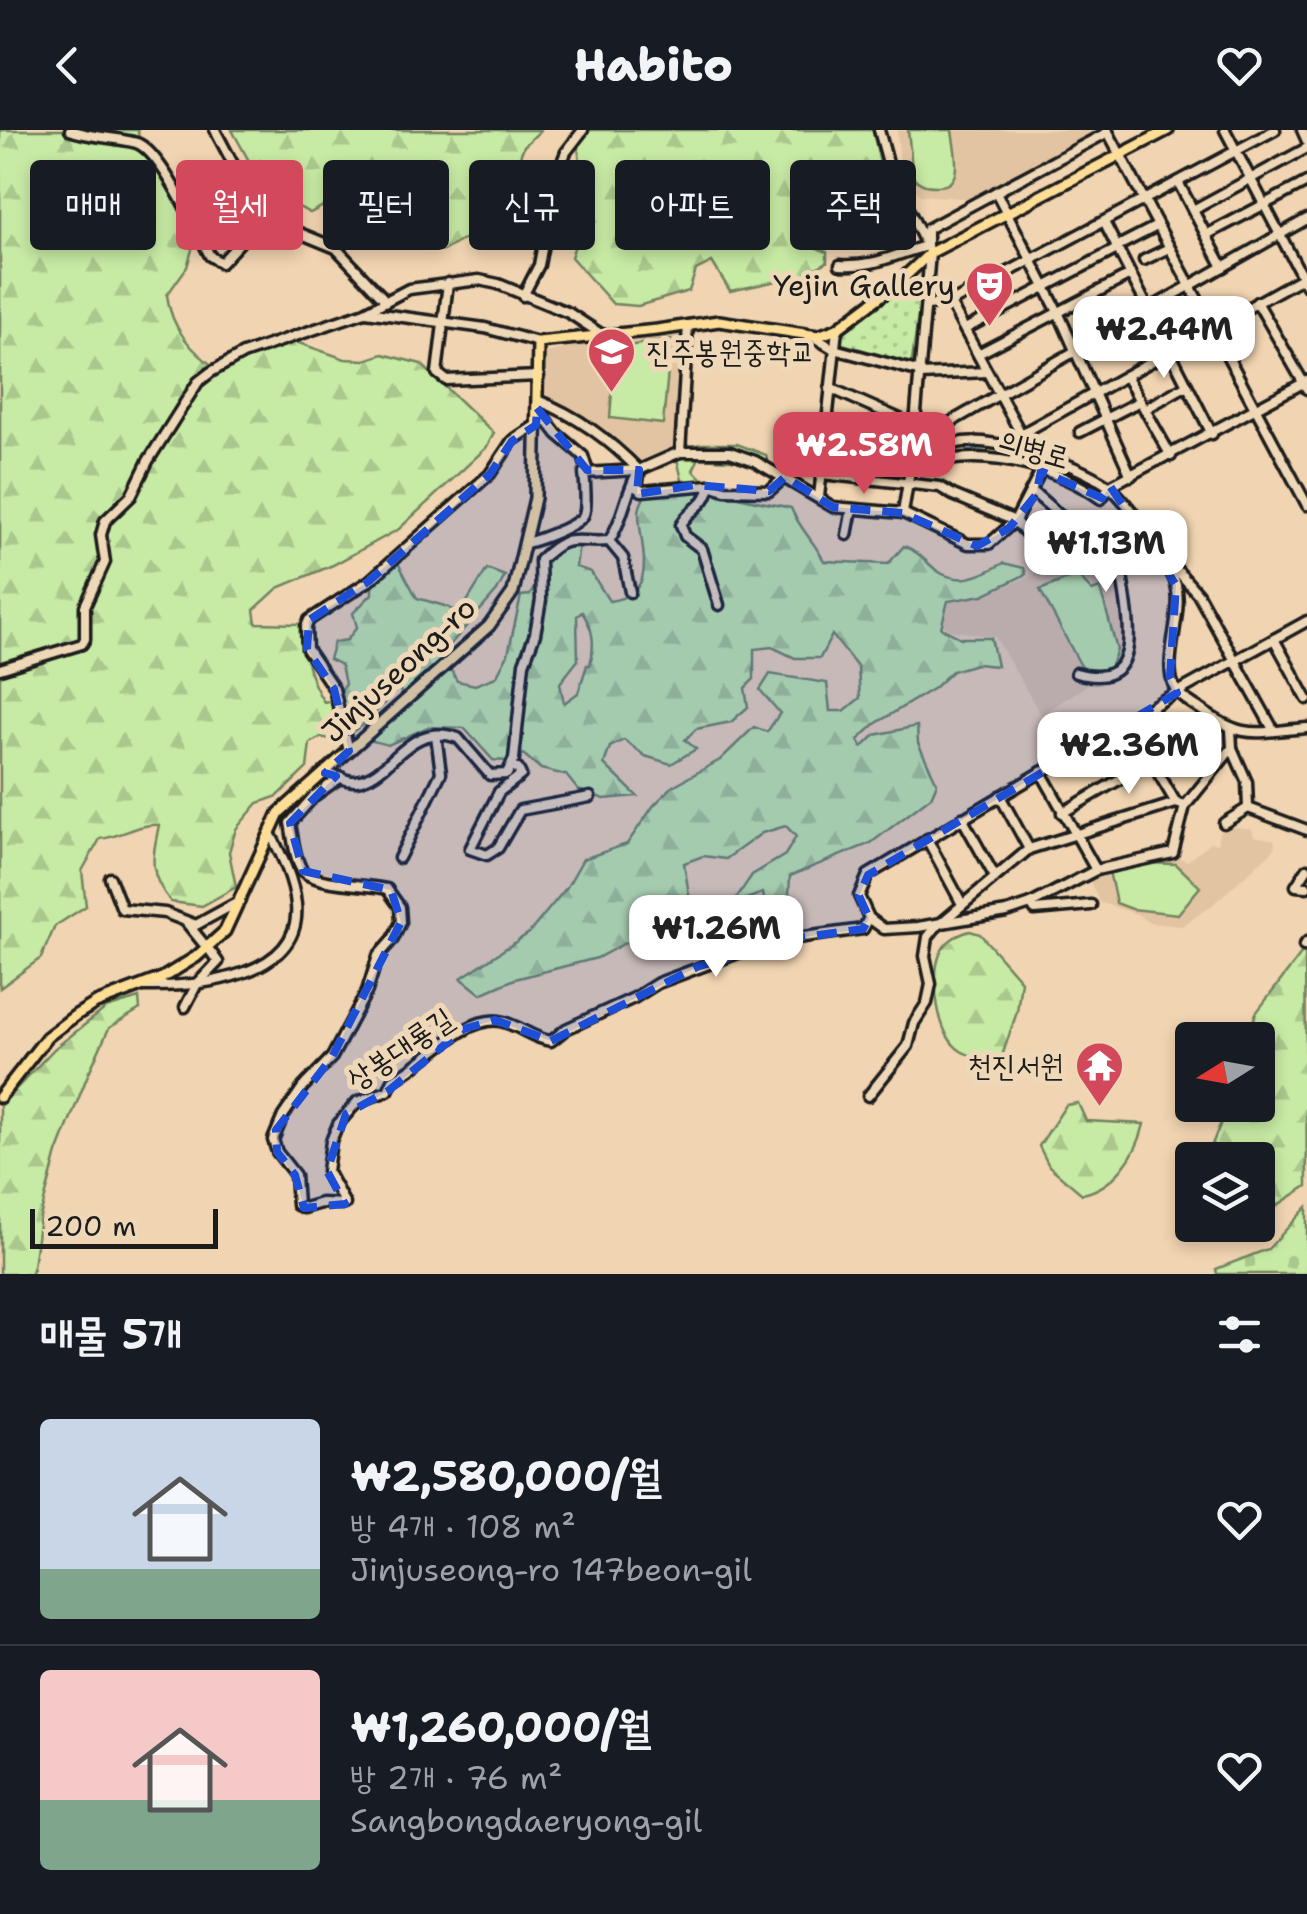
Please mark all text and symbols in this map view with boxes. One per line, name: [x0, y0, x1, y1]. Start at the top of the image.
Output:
text: Habito: [574, 35, 733, 95]
icon: back: [40, 38, 95, 93]
icon: heart: [1212, 38, 1267, 93]
chip: 매매: [30, 160, 156, 250]
chip: 월세: [176, 160, 303, 250]
chip: 필터: [323, 160, 449, 250]
chip: 신규: [469, 160, 595, 250]
chip: 아파트: [615, 160, 770, 250]
chip: 주택: [790, 160, 916, 250]
theatre icon: Yejin Gallery: [964, 260, 1016, 328]
place label: Yejin Gallery: [773, 265, 955, 306]
pin: ₩2.44M: [1083, 296, 1245, 381]
text: ₩2.44M: [1095, 307, 1233, 350]
school or university icon: 진주봉원중학교: [585, 326, 637, 394]
place label: 진주봉원중학교: [646, 331, 815, 372]
pin: ₩2.58M: [783, 412, 945, 497]
street label: 의병로: [994, 419, 1075, 478]
text: ₩2.58M: [795, 423, 933, 466]
pin: ₩1.13M: [1025, 510, 1187, 595]
text: ₩1.13M: [1046, 521, 1166, 564]
street label: Jinjuseong-ro: [313, 587, 485, 752]
pin: ₩2.36M: [1048, 712, 1210, 797]
text: ₩2.36M: [1059, 723, 1199, 766]
pin: ₩1.26M: [635, 895, 797, 980]
text: ₩1.26M: [651, 906, 781, 949]
street label: 상봉대룡길: [338, 998, 461, 1099]
north arrow: [1175, 1022, 1275, 1122]
map controls: [1175, 1022, 1275, 1242]
temple icon: 천진서원: [1073, 1040, 1125, 1108]
place label: 천진서원: [967, 1045, 1064, 1086]
button: layers: [1175, 1142, 1275, 1242]
scale bar: [30, 1204, 218, 1248]
text: 200 m: [45, 1207, 136, 1245]
text: 매물 5개: [40, 1306, 182, 1362]
icon: filters: [1212, 1307, 1267, 1362]
text: ₩2,580,000/월: [350, 1448, 662, 1504]
icon: home: [120, 1459, 240, 1579]
icon: heart: [1212, 1492, 1267, 1547]
text: 방 4개 · 108 m²: [350, 1505, 576, 1548]
text: Jinjuseong-ro 147beon-gil: [350, 1548, 752, 1591]
text: ₩1,260,000/월: [350, 1699, 651, 1755]
icon: home: [120, 1710, 240, 1830]
icon: heart: [1212, 1743, 1267, 1798]
text: 방 2개 · 76 m²: [350, 1756, 562, 1799]
text: Sangbongdaeryong-gil: [350, 1799, 702, 1842]

